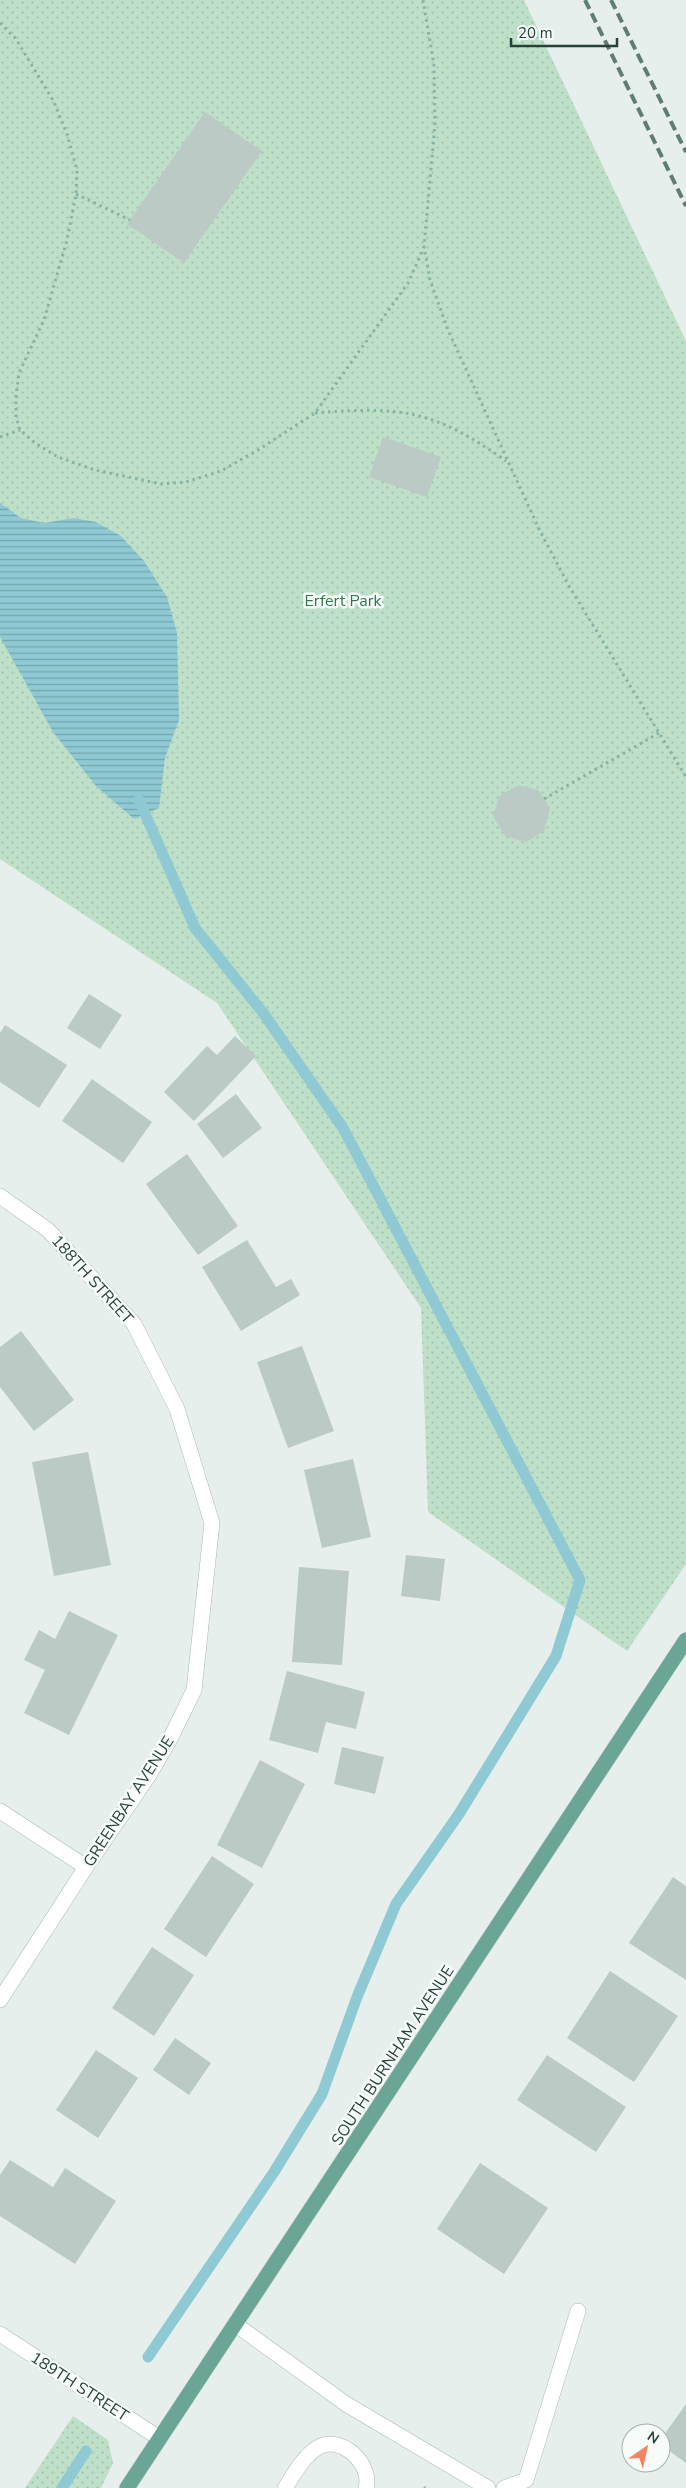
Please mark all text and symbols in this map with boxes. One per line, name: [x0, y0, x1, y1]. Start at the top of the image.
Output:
scale bar: [511, 15, 617, 47]
text: 20 m: [518, 23, 553, 43]
park label: Erfert Park: [305, 590, 382, 612]
street label: 188TH STREET: [46, 1230, 138, 1329]
street label: GREENBAY AVENUE: [78, 1732, 179, 1871]
street label: SOUTH BURNHAM AVENUE: [326, 1961, 459, 2150]
street label: 189TH STREET: [26, 2347, 133, 2427]
north arrow: [621, 2423, 671, 2473]
text: N: [643, 2427, 663, 2448]

